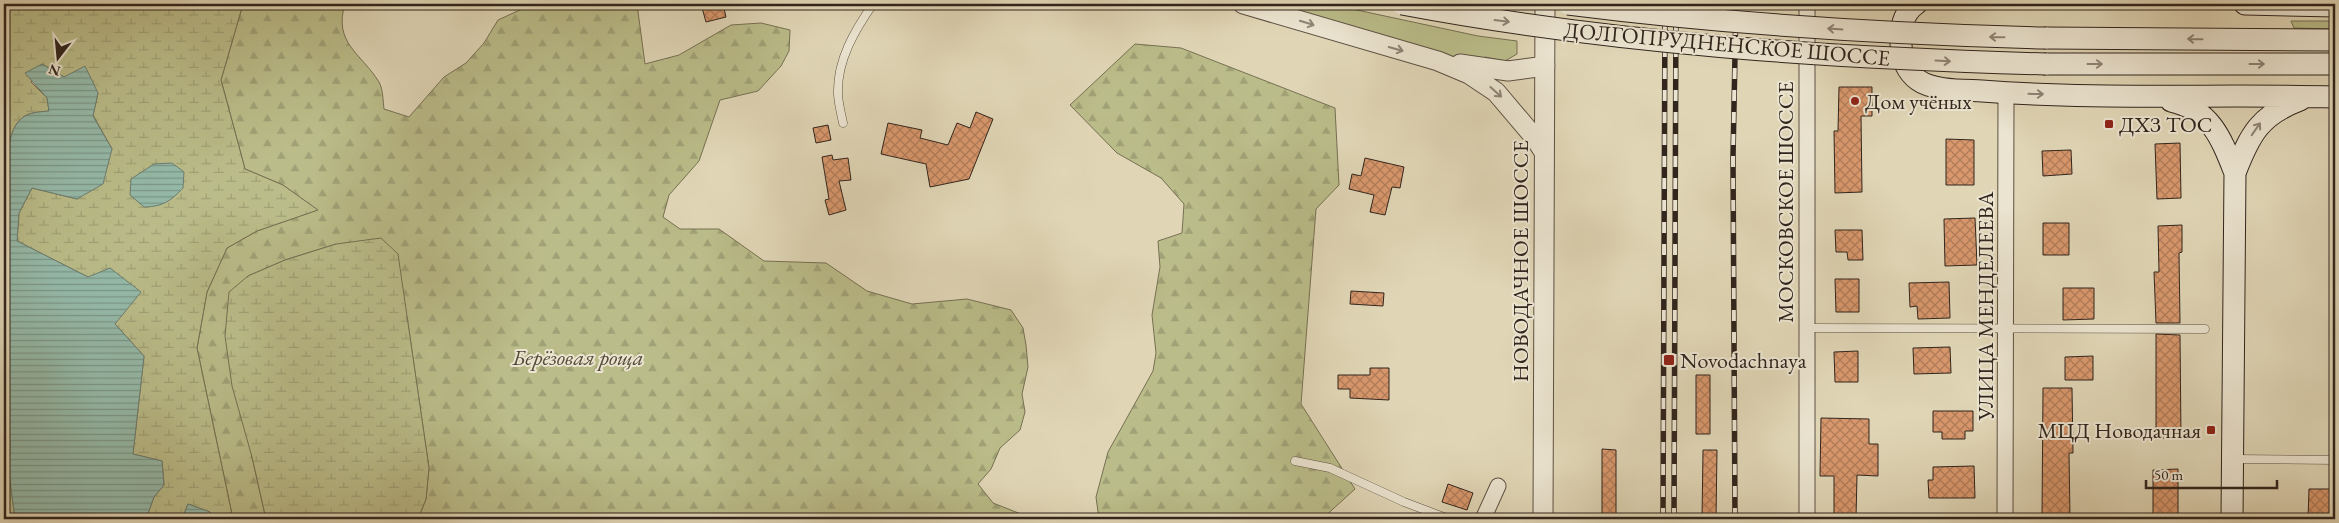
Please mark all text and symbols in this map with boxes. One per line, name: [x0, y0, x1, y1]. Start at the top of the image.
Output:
street label: ДОЛГОПРУДНЕНСКОЕ ШОССЕ: [1563, 15, 1891, 73]
one-way arrow: [1494, 17, 1510, 27]
one-way arrow: [1299, 18, 1315, 28]
one-way arrow: [1827, 24, 1843, 33]
north arrow: [32, 32, 82, 82]
one-way arrow: [1990, 32, 2006, 42]
one-way arrow: [2188, 34, 2204, 44]
one-way arrow: [1387, 44, 1403, 54]
one-way arrow: [1934, 57, 1950, 66]
one-way arrow: [2086, 59, 2103, 69]
one-way arrow: [2249, 59, 2265, 69]
text: N: [46, 60, 62, 81]
street label: МОСКОВСКОЕ ШОССЕ: [1771, 81, 1800, 323]
one-way arrow: [1489, 86, 1502, 98]
place label: Дом учёных: [1865, 87, 1972, 116]
one-way arrow: [2028, 89, 2044, 98]
marker: Дом учёных: [1849, 95, 1861, 107]
place label: ДХЗ ТОС: [2119, 110, 2212, 139]
marker: ДХЗ ТОС: [2103, 118, 2115, 130]
one-way arrow: [2251, 122, 2261, 136]
street label: НОВОДАЧНОЕ ШОССЕ: [1506, 140, 1535, 382]
street label: УЛИЦА МЕНДЕЛЕЕВА: [1971, 191, 2000, 422]
park label: Берёзовая роща: [511, 343, 644, 372]
place label: Novodachnaya: [1680, 346, 1807, 375]
marker: Novodachnaya: [1662, 353, 1676, 367]
place label: МЦД Новодачная: [2038, 416, 2201, 445]
marker: МЦД Новодачная: [2205, 424, 2217, 436]
scale bar: [2146, 458, 2278, 490]
text: 50 m: [2154, 465, 2183, 484]

